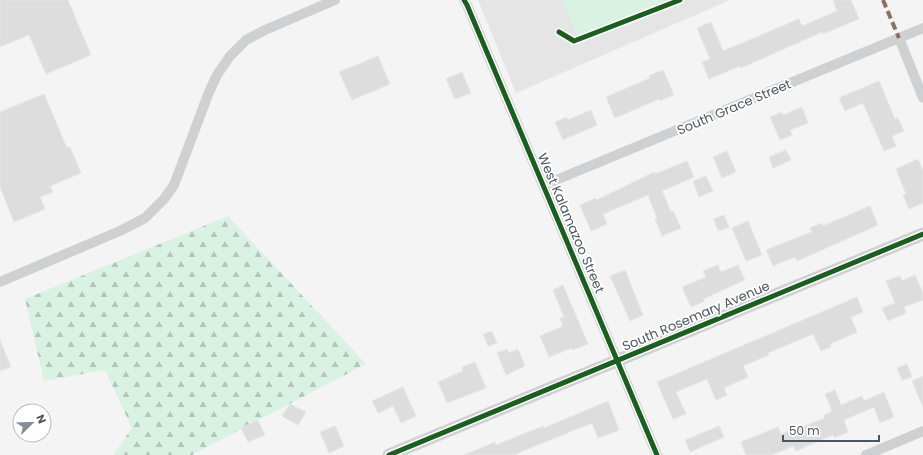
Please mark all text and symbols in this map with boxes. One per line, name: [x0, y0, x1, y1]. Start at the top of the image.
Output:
street label: South Grace Street: [674, 74, 794, 140]
street label: West Kalamazoo Street: [533, 150, 609, 296]
street label: South Rosemary Avenue: [619, 276, 773, 356]
north arrow: [12, 403, 52, 443]
text: N: [32, 412, 50, 426]
scale bar: [783, 417, 879, 443]
text: 50 m: [789, 422, 820, 439]

